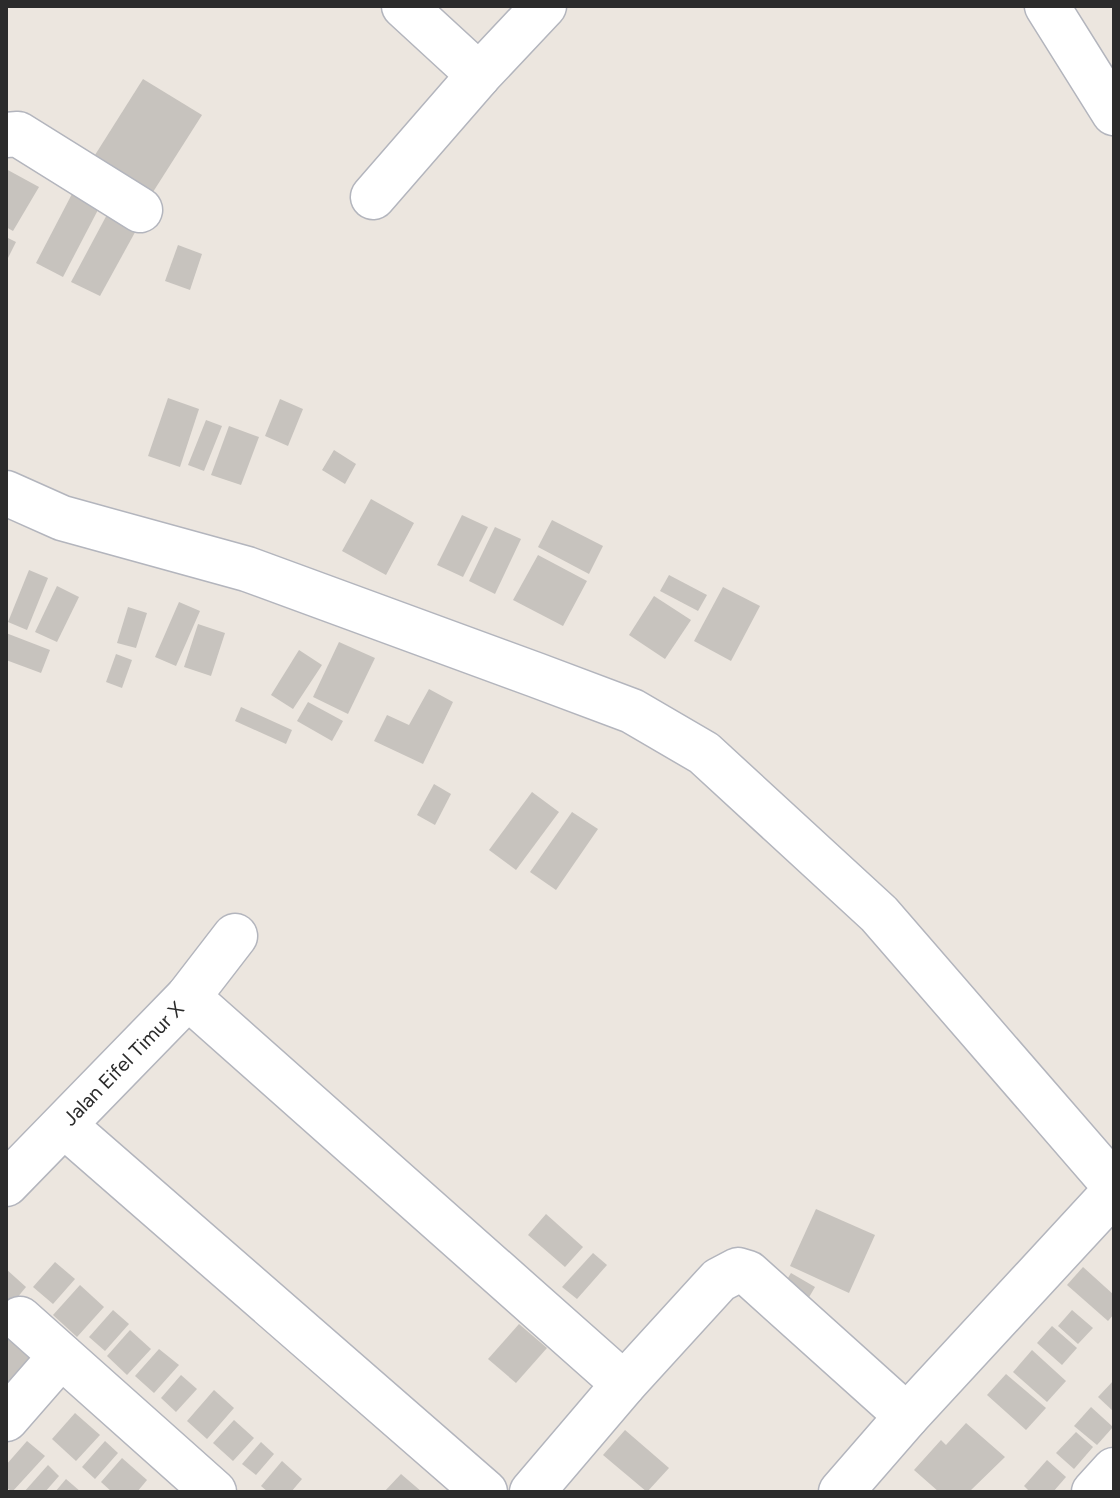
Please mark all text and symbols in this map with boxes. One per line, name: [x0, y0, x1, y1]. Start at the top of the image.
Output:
street label: Jalan Eifel Timur X: [58, 996, 189, 1130]

